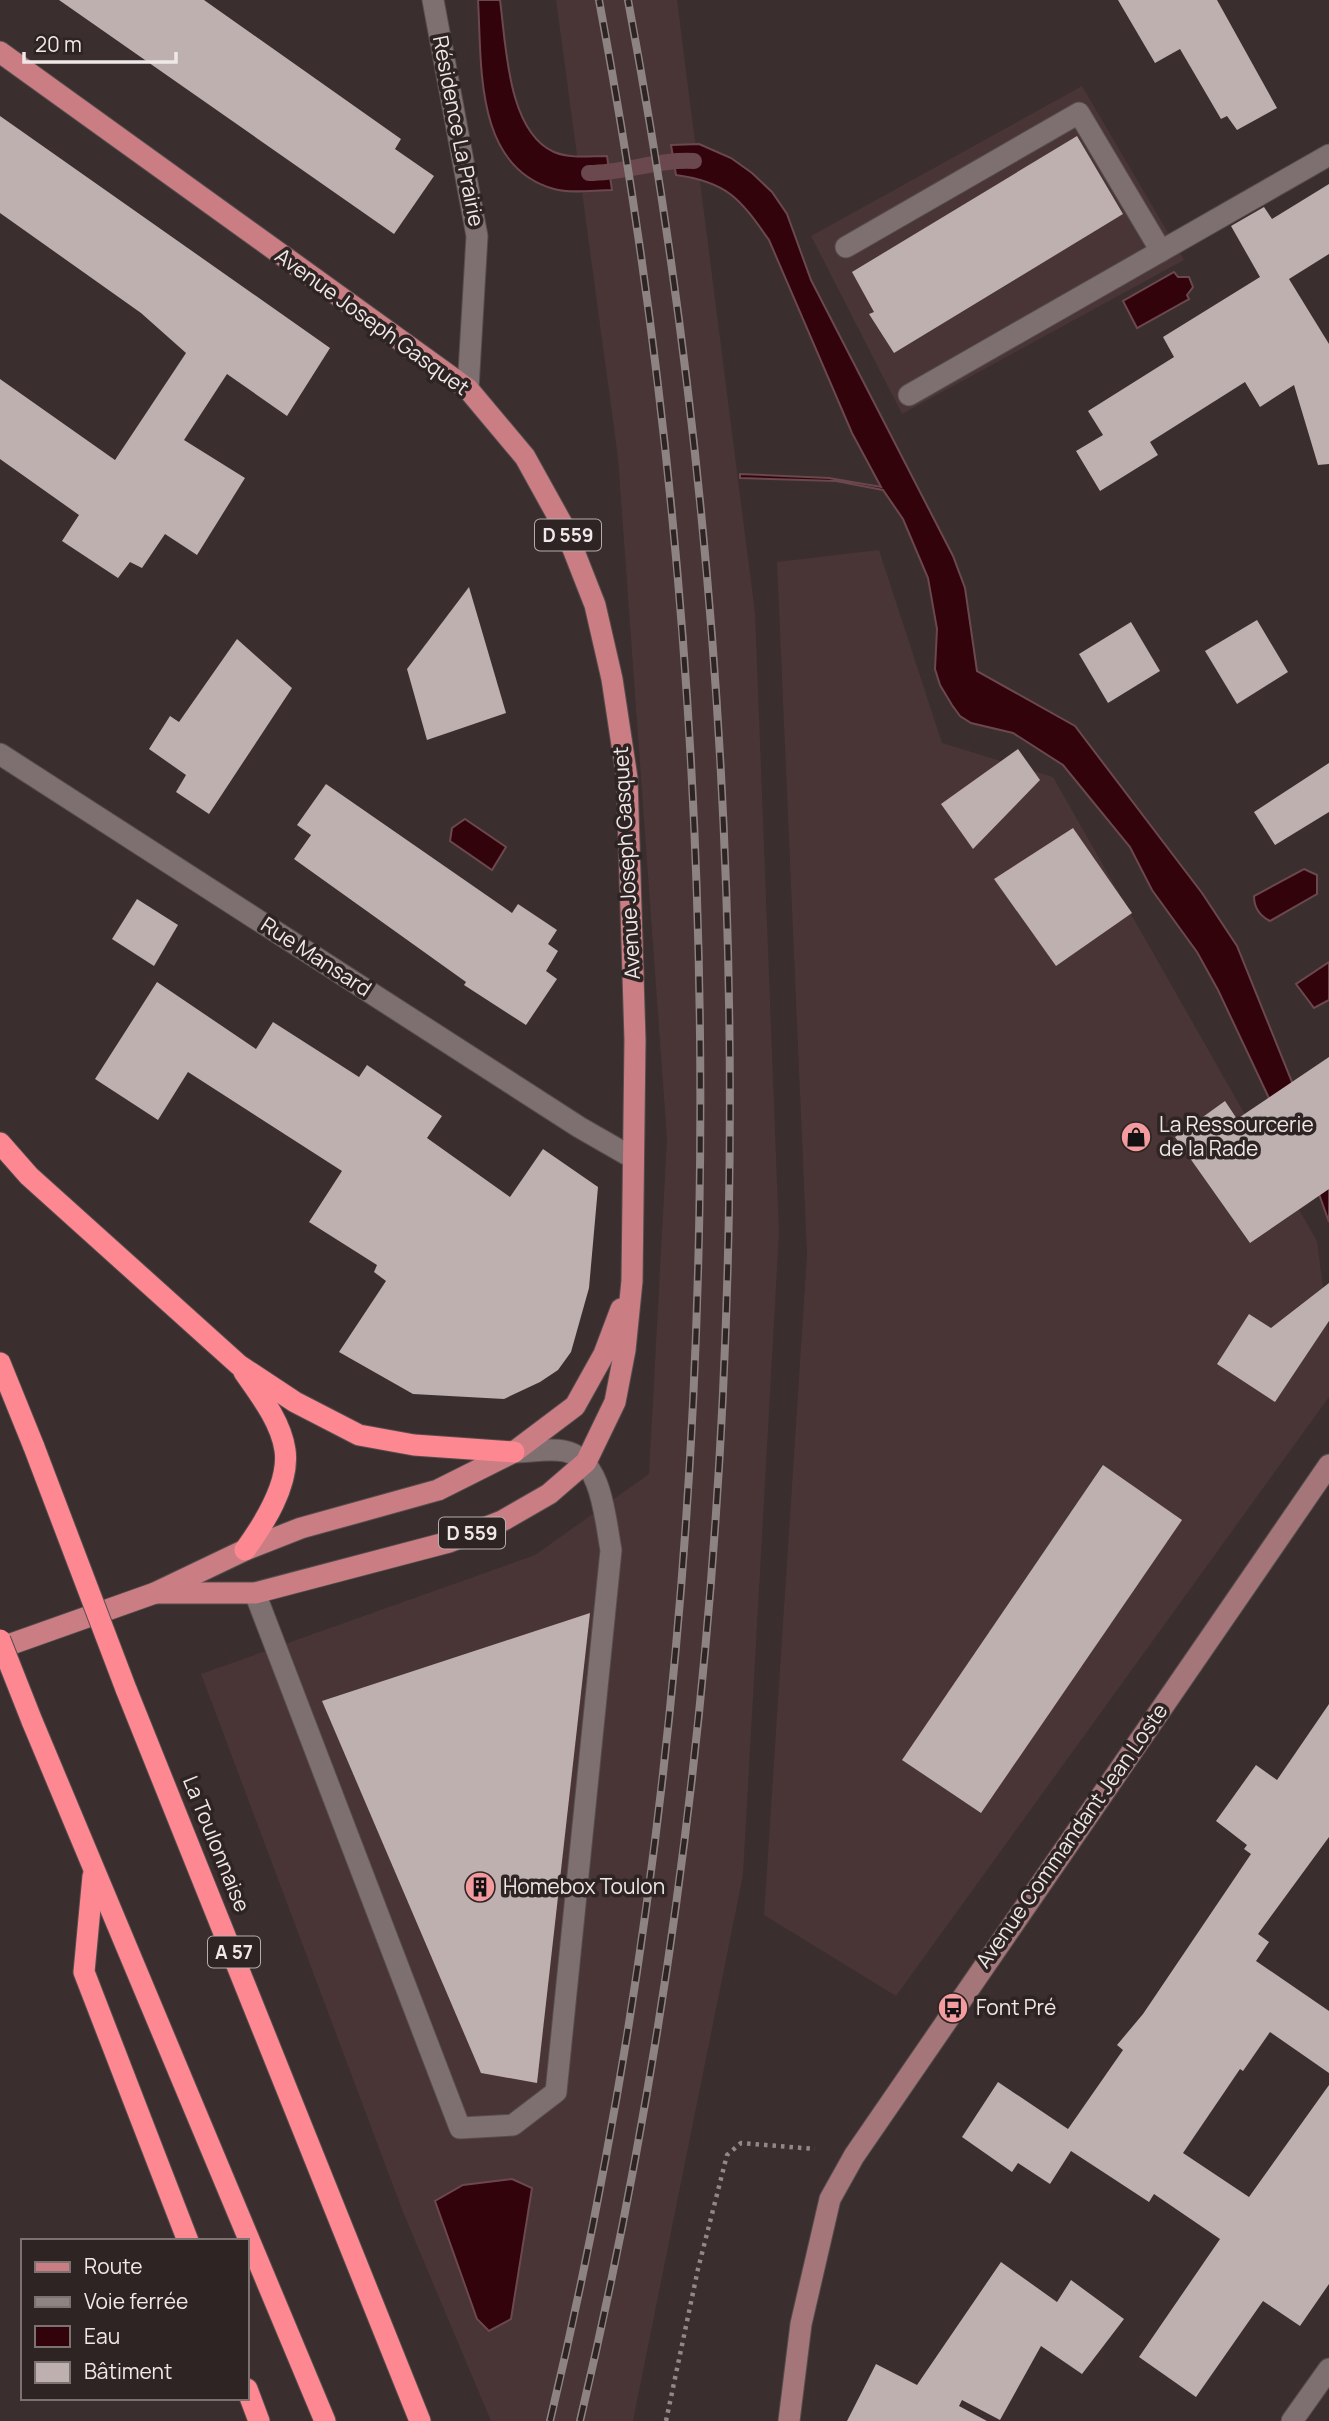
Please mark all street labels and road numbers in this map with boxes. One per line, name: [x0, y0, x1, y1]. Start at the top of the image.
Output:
street label: Résidence La Prairie: [427, 33, 491, 229]
street label: Avenue Joseph Gasquet: [270, 241, 475, 401]
road number: D 559: [535, 520, 601, 550]
street label: Avenue Joseph Gasquet: [606, 746, 646, 980]
street label: Rue Mansard: [256, 910, 377, 1002]
road number: D 559: [439, 1518, 505, 1548]
street label: Avenue Commandant Jean Loste: [969, 1698, 1174, 1973]
street label: La Toulonnaise: [177, 1771, 257, 1916]
road number: A 57: [208, 1936, 260, 1968]

